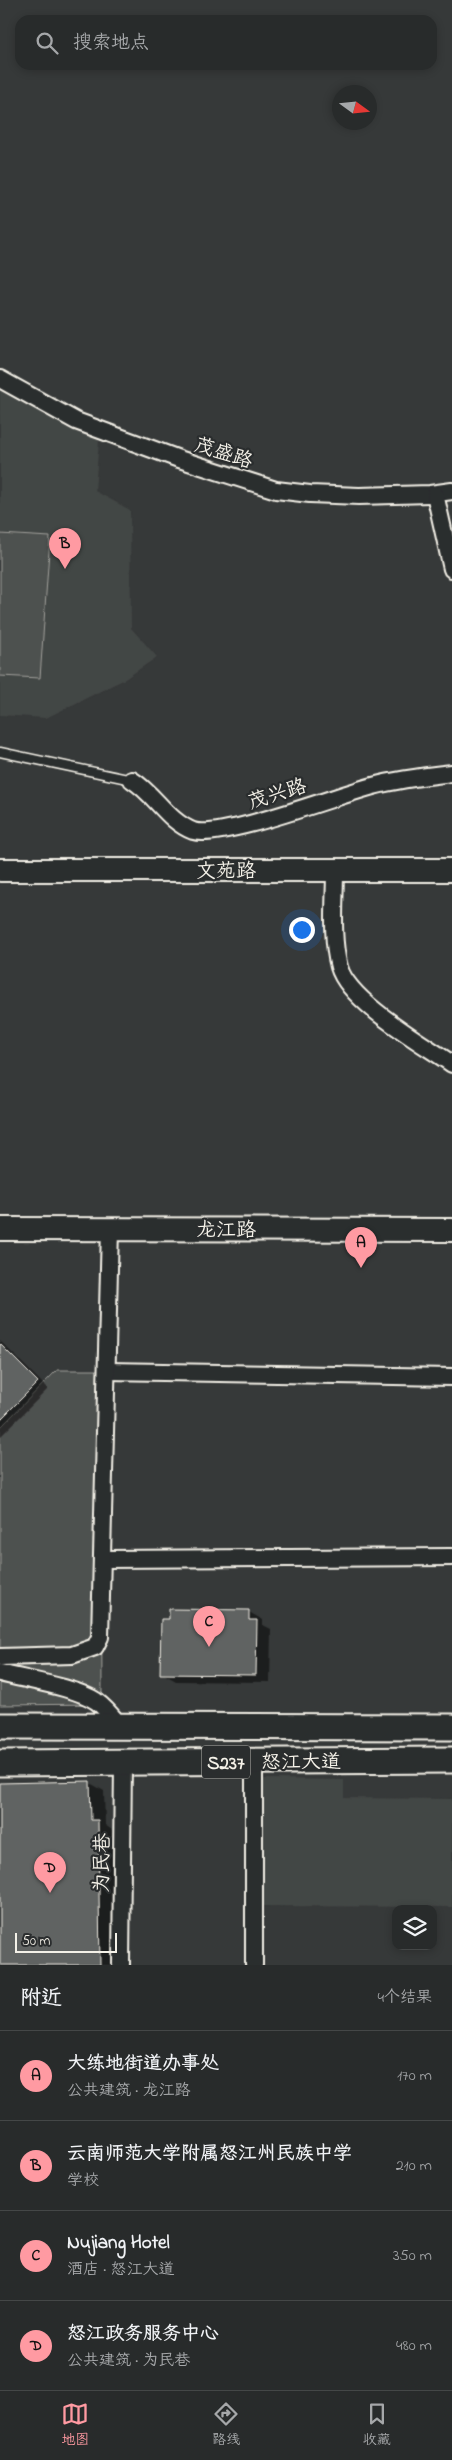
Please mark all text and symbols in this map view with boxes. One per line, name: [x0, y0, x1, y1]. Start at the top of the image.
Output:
search box: [15, 15, 437, 70]
icon: search: [33, 29, 61, 57]
text: 搜索地点: [73, 30, 149, 57]
north arrow: [332, 85, 377, 130]
street label: 茂盛路: [190, 431, 257, 478]
pin: B: [49, 528, 81, 569]
street label: 茂兴路: [245, 772, 312, 818]
street label: 文苑路: [196, 858, 257, 887]
your location: [289, 917, 315, 943]
street label: 龙江路: [196, 1217, 257, 1246]
pin: A: [345, 1227, 377, 1268]
pin: C: [193, 1606, 225, 1647]
road number: S237: [202, 1745, 250, 1778]
street label: 怒江大道: [261, 1749, 341, 1778]
street label: 为民巷: [88, 1832, 119, 1893]
pin: D: [34, 1852, 66, 1893]
map controls: [392, 1905, 437, 1950]
button: layers: [392, 1905, 437, 1950]
scale bar: [15, 1930, 118, 1953]
text: 50 m: [22, 1931, 50, 1952]
text: 附近: [20, 1984, 62, 2014]
text: 4个结果: [377, 1986, 432, 2010]
text: 大练地街道办事处: [67, 2051, 219, 2078]
text: A: [31, 2064, 41, 2088]
text: 170 m: [397, 2064, 432, 2088]
text: 公共建筑 · 龙江路: [67, 2079, 190, 2103]
text: 云南师范大学附属怒江州民族中学: [67, 2141, 352, 2168]
text: B: [31, 2154, 41, 2178]
text: 210 m: [396, 2154, 432, 2178]
text: 学校: [67, 2169, 99, 2193]
text: Nujiang Hotel: [67, 2230, 170, 2257]
text: C: [32, 2244, 40, 2268]
text: 350 m: [393, 2244, 432, 2268]
text: 酒店 · 怒江大道: [67, 2258, 174, 2282]
text: 怒江政务服务中心: [67, 2321, 219, 2348]
text: D: [30, 2334, 42, 2358]
text: 480 m: [396, 2334, 432, 2358]
text: 公共建筑 · 为民巷: [67, 2349, 190, 2373]
tab: 地图: [61, 2400, 89, 2451]
tab: 路线: [212, 2400, 240, 2451]
tab: 收藏: [363, 2400, 391, 2451]

